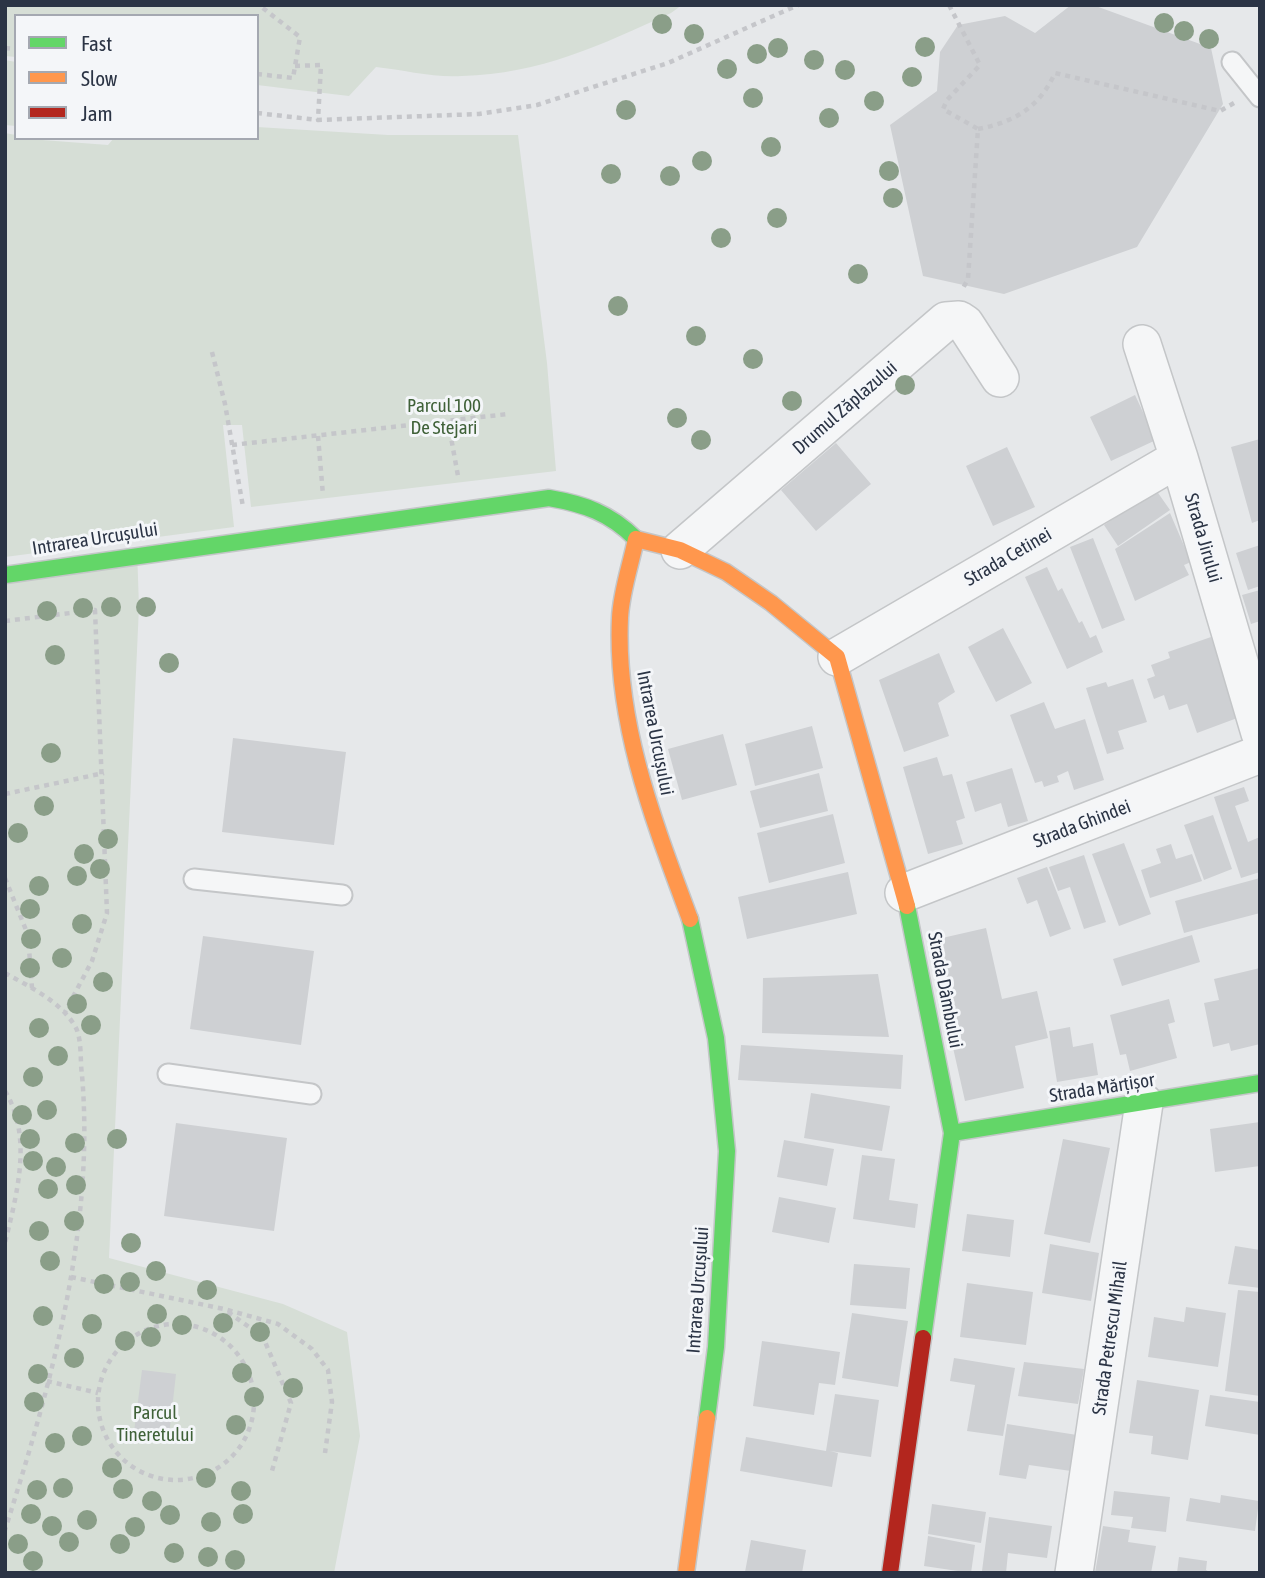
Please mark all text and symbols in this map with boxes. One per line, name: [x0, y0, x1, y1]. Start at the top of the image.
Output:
legend: [14, 14, 259, 140]
text: Fast: [81, 31, 112, 55]
text: Slow: [81, 66, 117, 90]
text: Jam: [81, 101, 113, 125]
street label: Drumul Zăplazului: [788, 356, 902, 460]
park label: Parcul 100 De Stejari: [407, 395, 481, 439]
street label: Strada Jirului: [1179, 491, 1227, 585]
street label: Intrarea Urcușului: [31, 518, 159, 560]
street label: Strada Cetinei: [960, 523, 1056, 591]
street label: Intrarea Urcușului: [632, 669, 678, 797]
street label: Strada Ghindei: [1030, 795, 1134, 853]
street label: Strada Dâmbului: [923, 930, 967, 1050]
street label: Strada Mărțișor: [1048, 1068, 1156, 1108]
street label: Intrarea Urcușului: [682, 1226, 714, 1354]
street label: Strada Petrescu Mihail: [1088, 1259, 1132, 1417]
park label: Parcul Tineretului: [116, 1402, 194, 1446]

